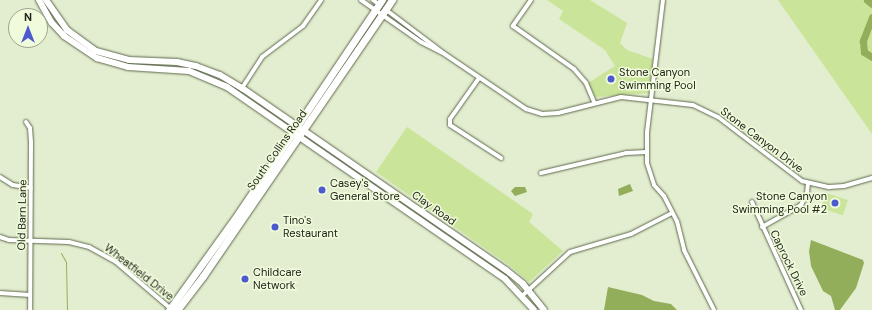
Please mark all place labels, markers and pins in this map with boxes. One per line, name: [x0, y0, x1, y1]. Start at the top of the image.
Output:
place label: Stone Canyon Swimming Pool: [619, 66, 696, 92]
marker: Stone Canyon Swimming Pool: [606, 74, 616, 84]
place label: Casey's General Store: [330, 177, 400, 203]
marker: Casey's General Store: [317, 185, 327, 195]
place label: Stone Canyon Swimming Pool #2: [732, 190, 827, 216]
marker: Stone Canyon Swimming Pool #2: [830, 198, 840, 208]
place label: Tino's Restaurant: [283, 214, 338, 240]
marker: Tino's Restaurant: [270, 222, 280, 232]
place label: Childcare Network: [253, 266, 302, 292]
marker: Childcare Network: [240, 274, 250, 284]

